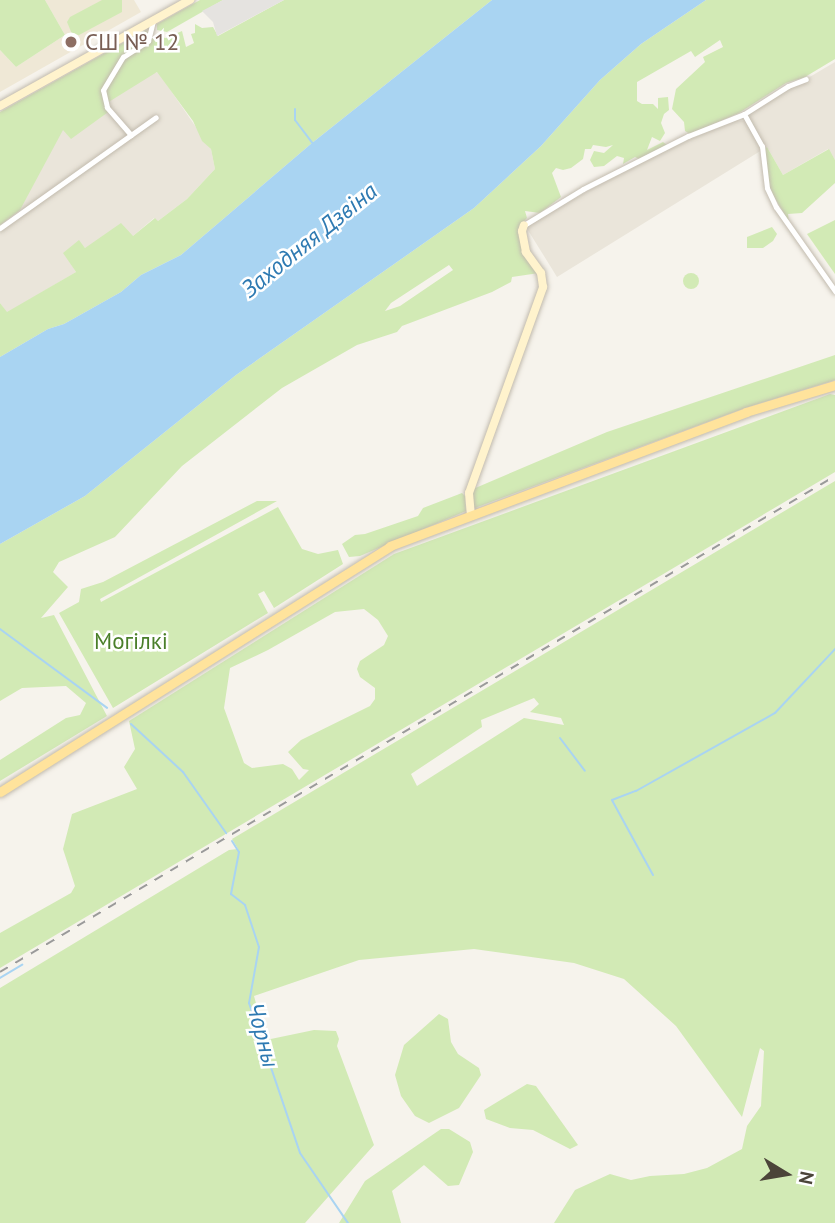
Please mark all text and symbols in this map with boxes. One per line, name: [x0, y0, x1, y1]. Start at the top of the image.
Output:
place label: СШ № 12: [85, 28, 179, 56]
marker: СШ № 12: [63, 34, 79, 50]
water label: Заходняя Дзвіна: [235, 176, 383, 304]
park label: Могілкі: [94, 627, 168, 655]
water label: Чорны: [241, 999, 285, 1071]
north arrow: [751, 1139, 821, 1209]
text: N: [794, 1170, 820, 1186]

